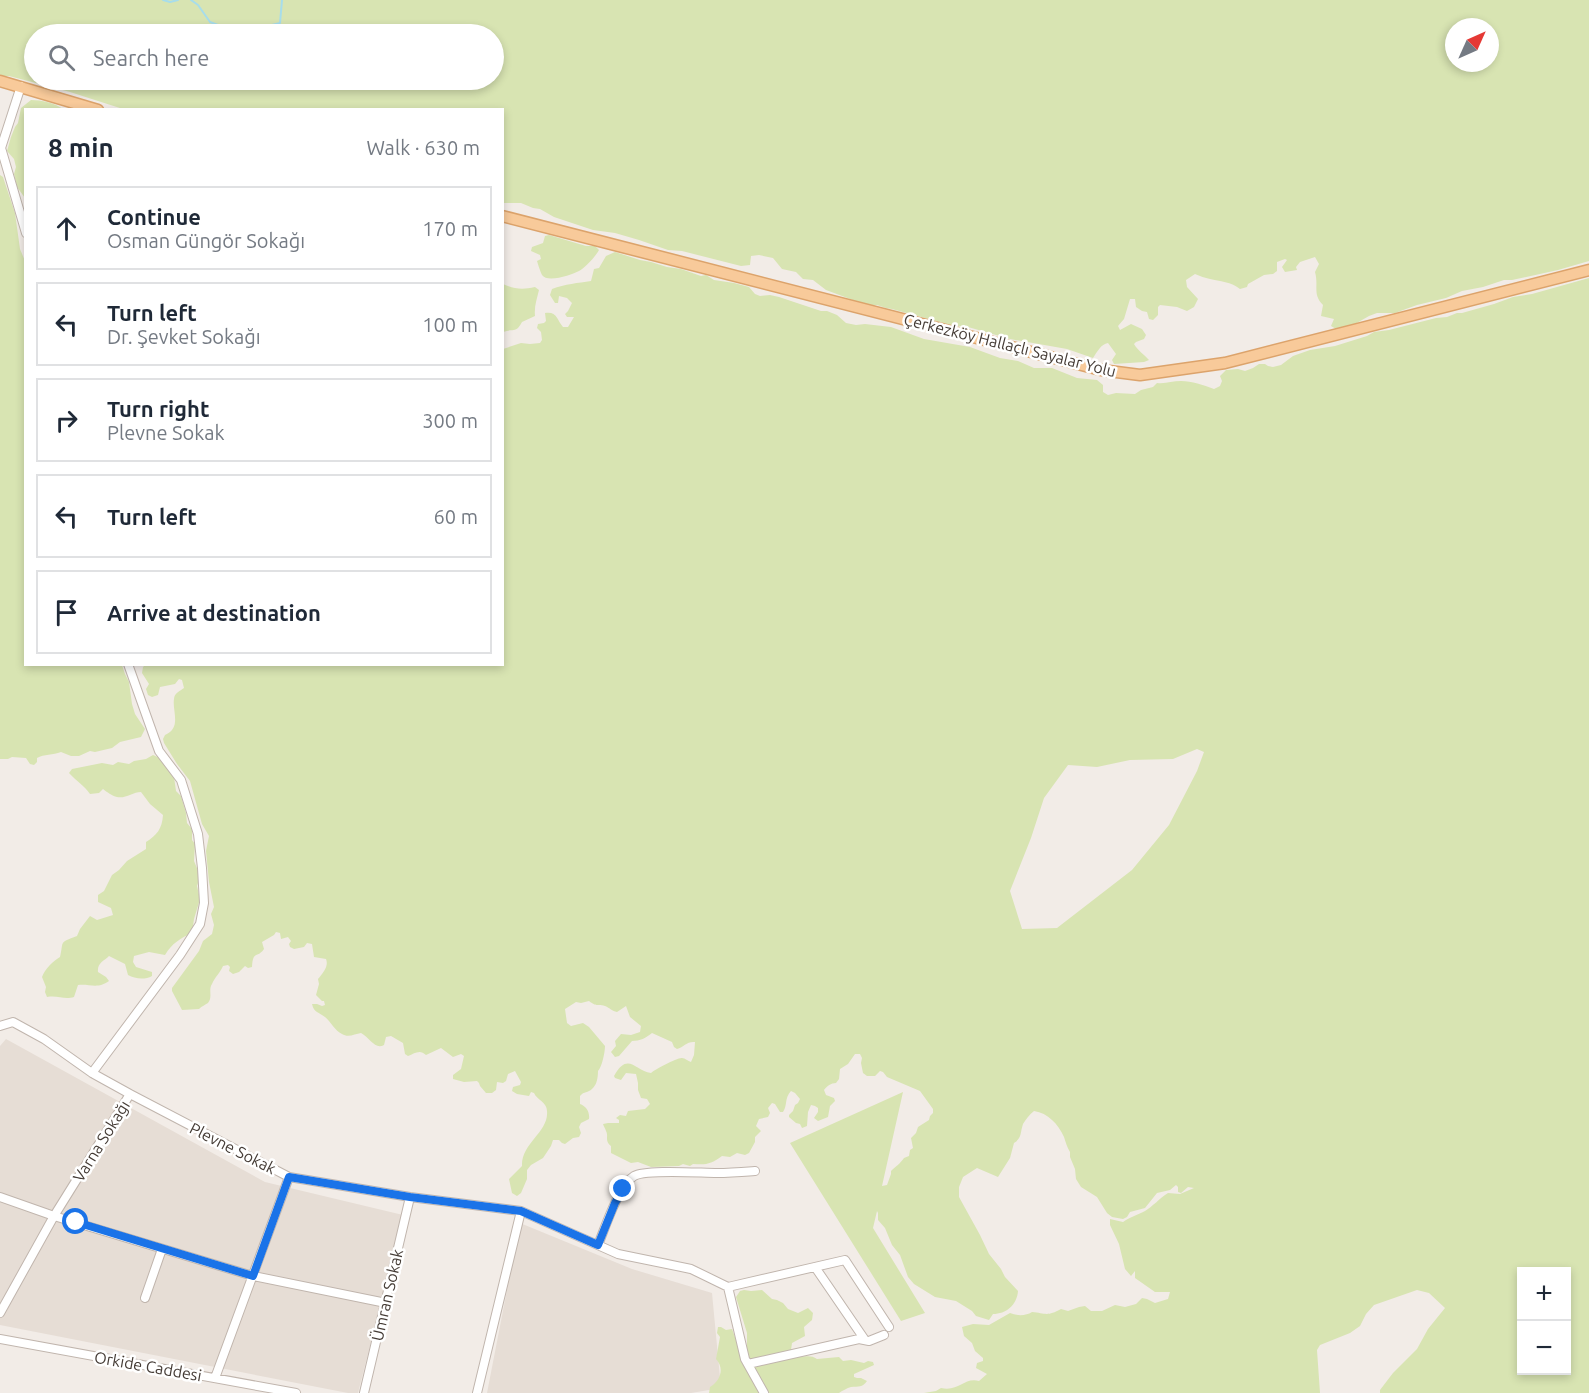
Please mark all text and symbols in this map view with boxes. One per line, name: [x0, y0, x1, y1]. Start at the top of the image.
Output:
north arrow: [1445, 18, 1499, 72]
search box: [24, 24, 504, 90]
icon: search: [45, 41, 78, 74]
text: Search here: [93, 45, 209, 70]
text: 8 min: [48, 133, 114, 162]
text: Walk · 630 m: [367, 136, 480, 159]
text: Continue: [107, 204, 201, 229]
icon: ahead: [50, 212, 83, 245]
text: 170 m: [422, 217, 478, 240]
text: Osman Güngör Sokağı: [107, 229, 305, 252]
text: Turn left: [107, 300, 197, 325]
icon: left: [50, 308, 83, 341]
street label: Çerkezköy Hallaçlı Sayalar Yolu: [902, 310, 1118, 380]
text: 100 m: [422, 313, 478, 336]
text: Dr. Şevket Sokağı: [107, 325, 261, 348]
text: Turn right: [107, 396, 209, 421]
icon: right: [50, 404, 83, 437]
text: 300 m: [422, 409, 478, 432]
text: Plevne Sokak: [107, 421, 225, 444]
icon: left: [50, 500, 83, 533]
text: Turn left: [107, 504, 197, 529]
text: 60 m: [434, 505, 478, 528]
icon: arrive: [50, 596, 83, 629]
text: Arrive at destination: [107, 600, 321, 625]
street label: Varna Sokağı: [69, 1097, 133, 1185]
street label: Plevne Sokak: [187, 1119, 279, 1177]
route end: [609, 1175, 635, 1201]
route start: [62, 1208, 88, 1234]
street label: Ümran Sokak: [368, 1247, 406, 1343]
map controls: [1517, 1267, 1571, 1375]
button: +: [1517, 1267, 1571, 1321]
button: −: [1517, 1321, 1571, 1375]
street label: Orkide Caddesi: [93, 1348, 203, 1384]

